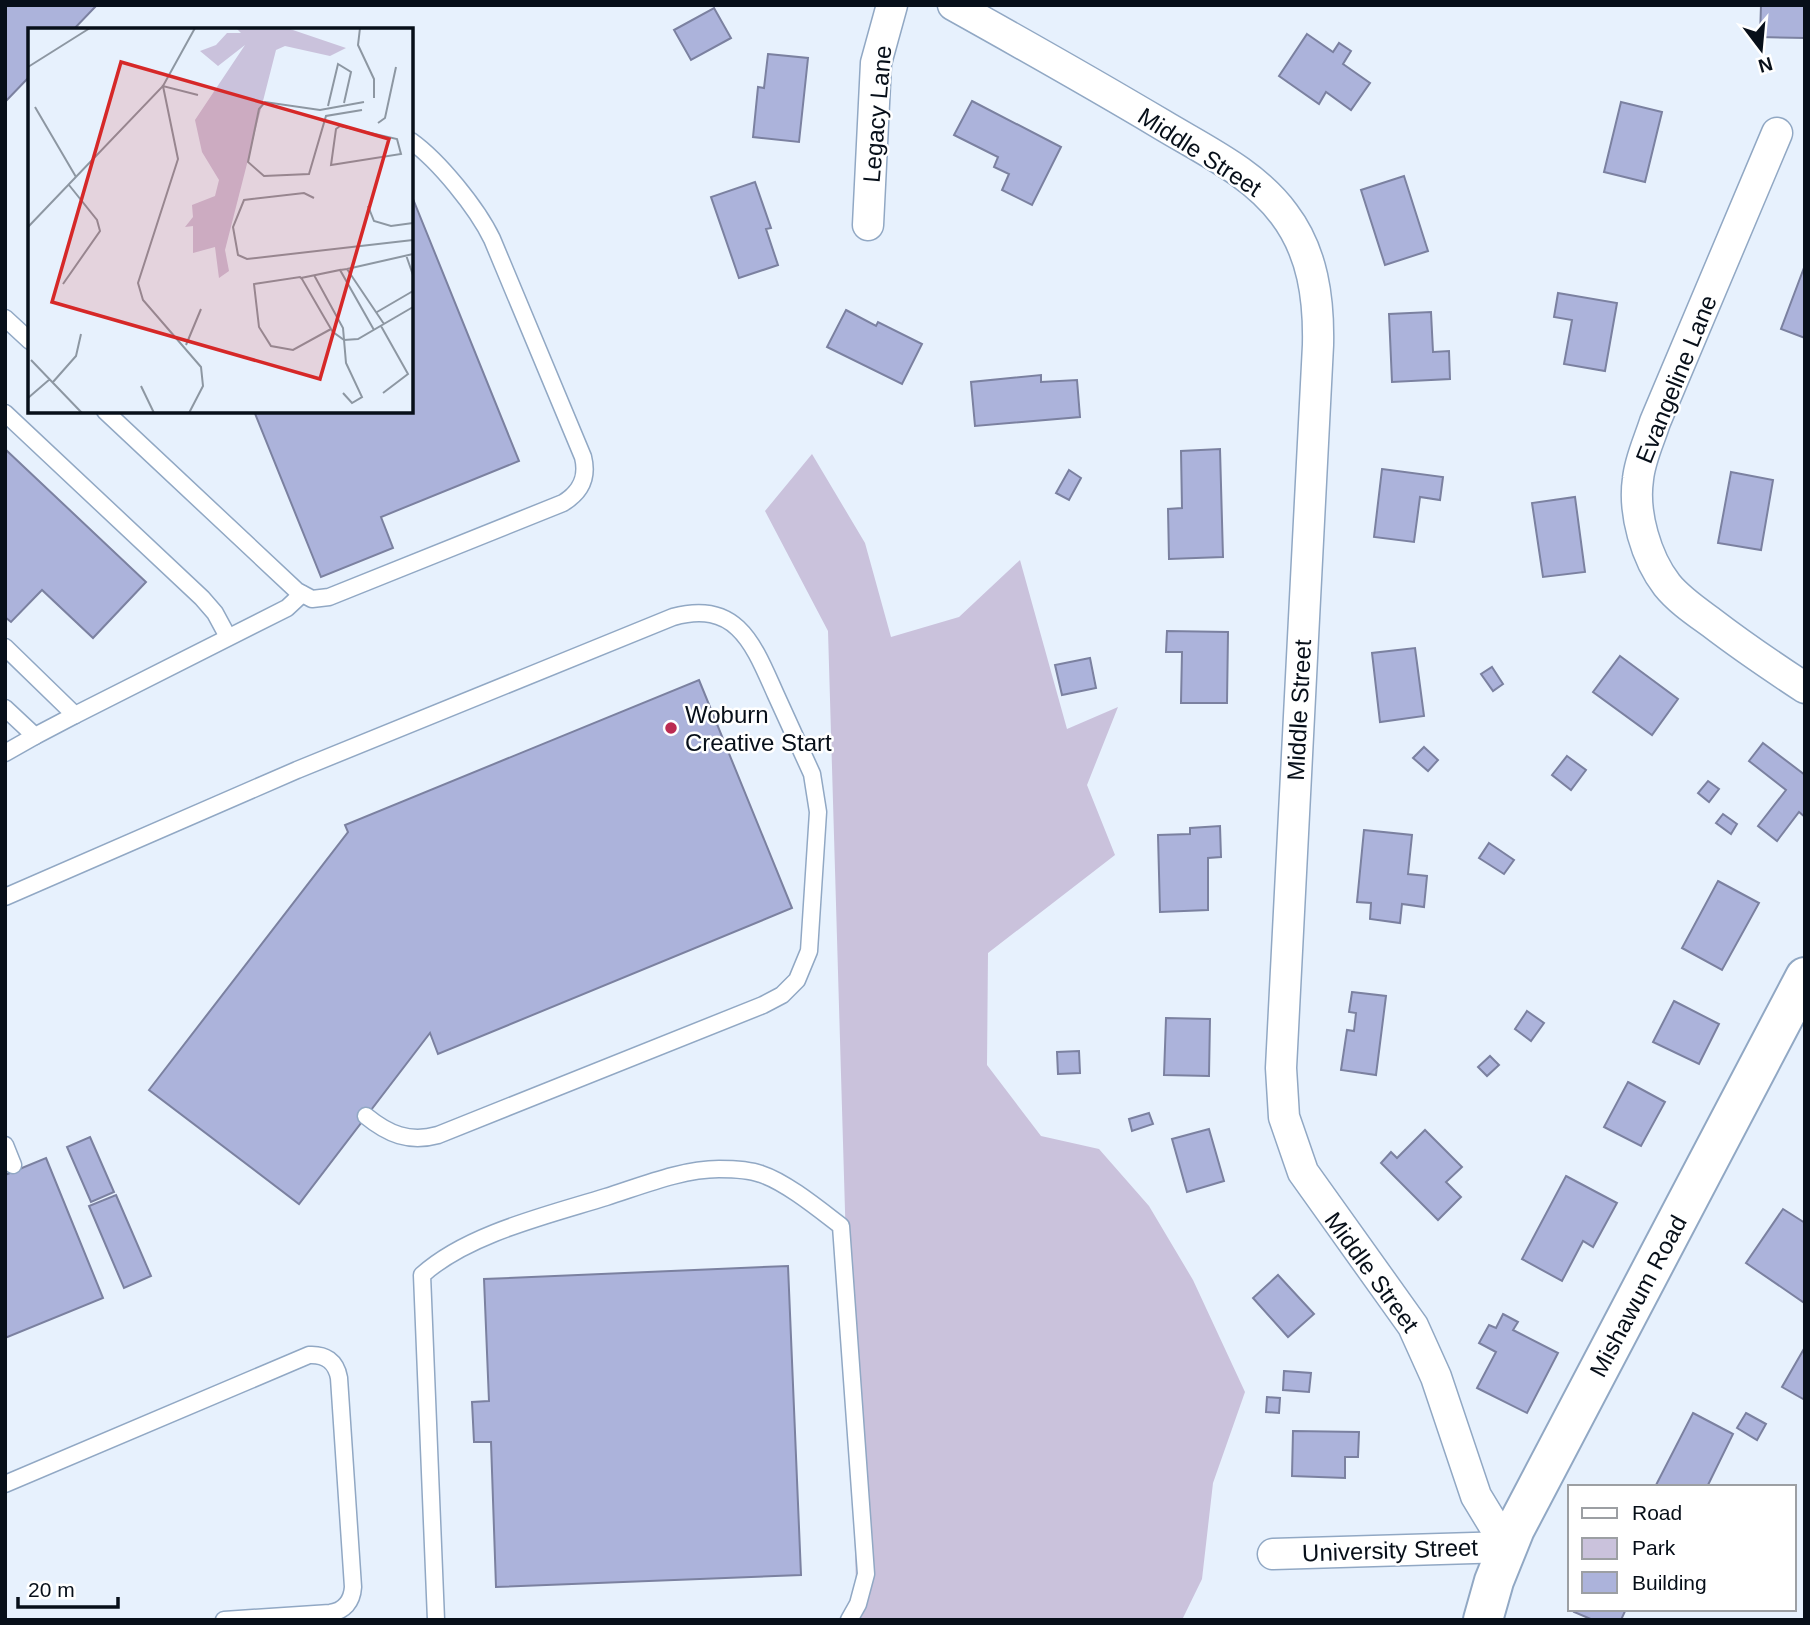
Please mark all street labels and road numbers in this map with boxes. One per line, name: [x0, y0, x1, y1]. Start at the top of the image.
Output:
street label: Legacy Lane: [858, 44, 896, 184]
street label: Middle Street: [1133, 102, 1267, 202]
street label: Evangeline Lane: [1630, 291, 1722, 467]
street label: Middle Street: [1282, 638, 1316, 781]
street label: Middle Street: [1320, 1207, 1425, 1337]
street label: Mishawum Road: [1584, 1211, 1692, 1381]
street label: University Street: [1302, 1533, 1479, 1567]

